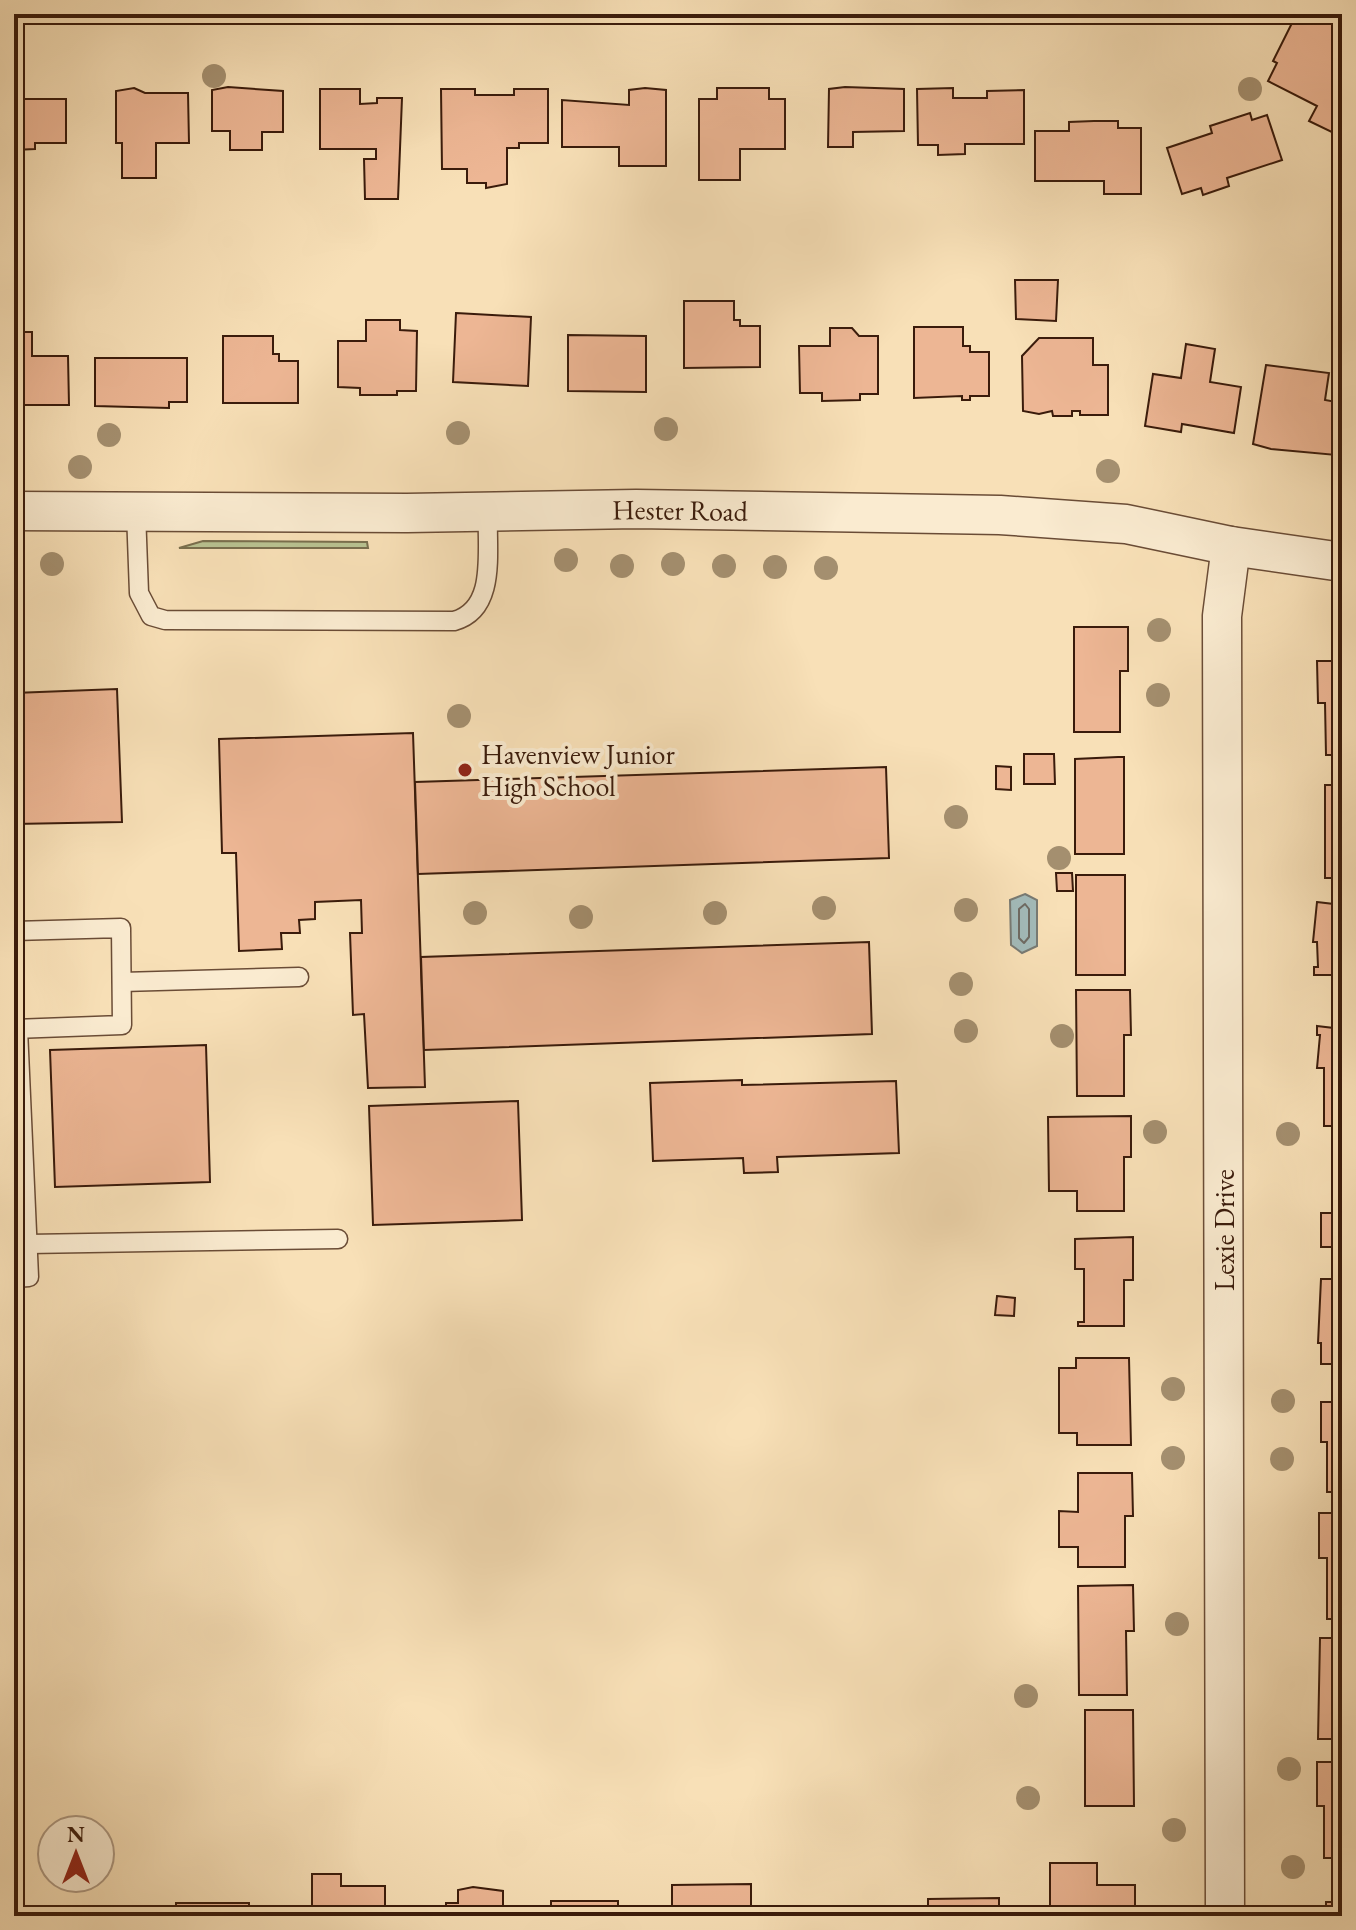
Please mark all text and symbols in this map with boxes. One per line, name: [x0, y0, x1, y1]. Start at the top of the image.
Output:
street label: Hester Road: [612, 491, 749, 529]
place label: Havenview Junior High School: [481, 736, 675, 804]
marker: Havenview Junior High School: [456, 761, 474, 779]
street label: Lexie Drive: [1206, 1169, 1242, 1291]
north arrow: [36, 1814, 116, 1894]
text: N: [67, 1820, 85, 1849]

